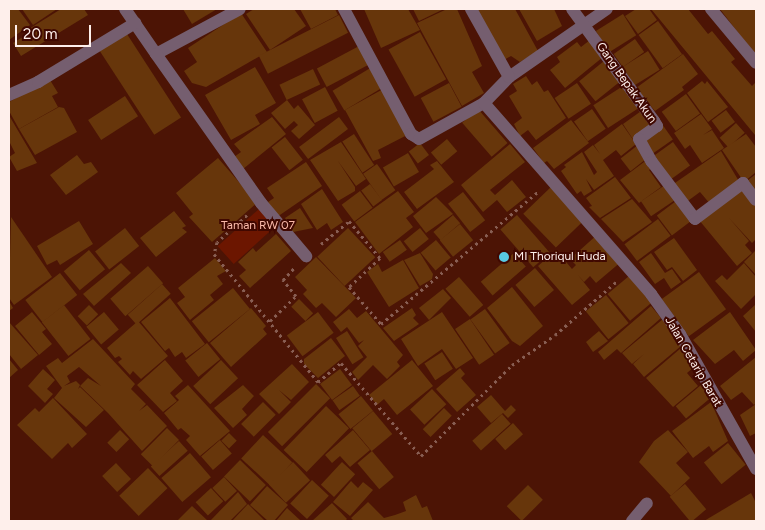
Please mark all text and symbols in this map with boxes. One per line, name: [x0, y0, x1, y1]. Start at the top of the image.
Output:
scale bar: [18, 15, 94, 47]
text: 20 m: [23, 25, 57, 43]
street label: Gang Bepak Akun: [593, 40, 659, 126]
park label: Taman RW 07: [221, 219, 295, 233]
place label: MI Thoriqul Huda: [514, 250, 606, 264]
marker: MI Thoriqul Huda: [498, 251, 510, 263]
street label: Jalan Cetarip Barat: [661, 314, 725, 410]

